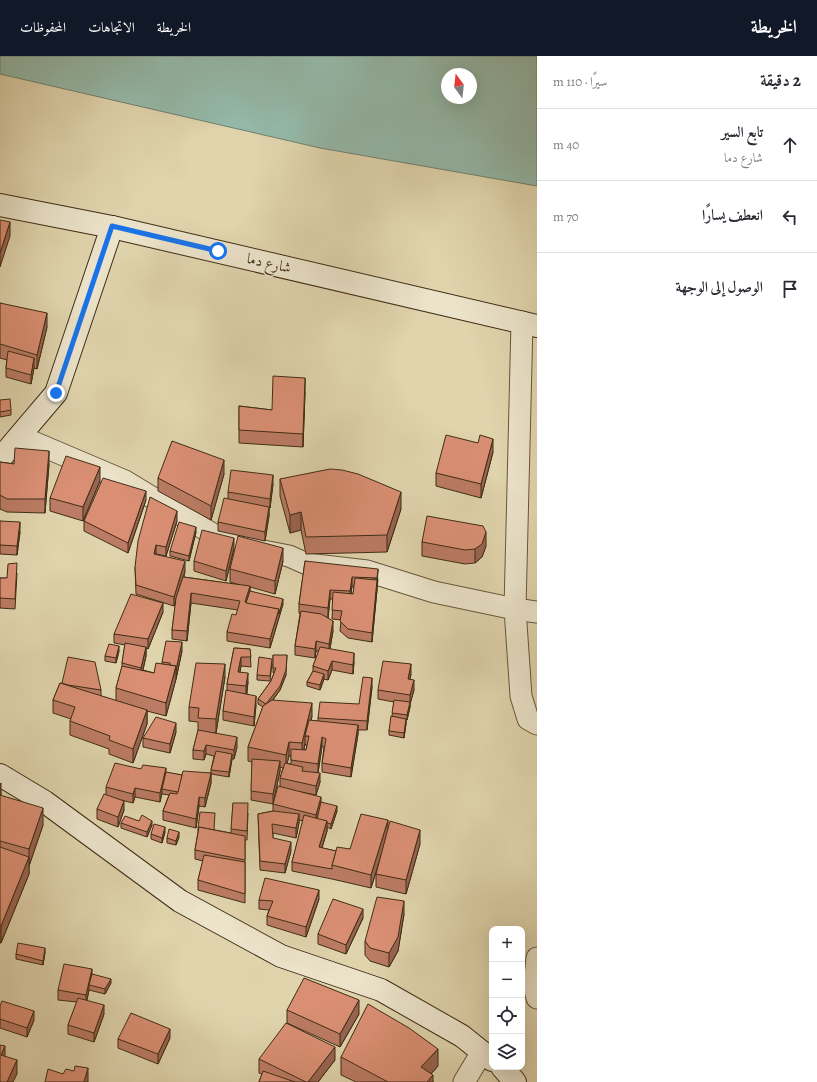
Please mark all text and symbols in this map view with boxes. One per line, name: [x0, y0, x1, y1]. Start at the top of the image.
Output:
text: الخريطة: [751, 14, 797, 40]
text: المحفوظات: [20, 18, 66, 37]
text: الاتجاهات: [88, 18, 135, 37]
text: الخريطة: [157, 18, 191, 37]
north arrow: [441, 68, 477, 104]
text: 2 دقيقة: [760, 69, 801, 92]
text: سيرًا · 110 m: [553, 73, 607, 90]
text: تابع السير: [721, 122, 763, 142]
icon: ahead: [779, 134, 801, 156]
text: 40 m: [553, 136, 579, 153]
text: شارع دما: [724, 149, 763, 166]
text: انعطف يسارًا: [702, 205, 763, 225]
icon: left: [779, 206, 801, 228]
text: 70 m: [553, 208, 579, 225]
route start: [209, 242, 227, 260]
street label: شارع دما: [244, 248, 293, 281]
text: الوصول إلى الوجهة: [676, 277, 763, 297]
icon: arrive: [779, 278, 801, 300]
route end: [47, 384, 65, 402]
map controls: [489, 926, 525, 1070]
button: +: [489, 926, 525, 962]
button: −: [489, 962, 525, 998]
button: locate: [489, 998, 525, 1034]
button: layers: [489, 1034, 525, 1070]

